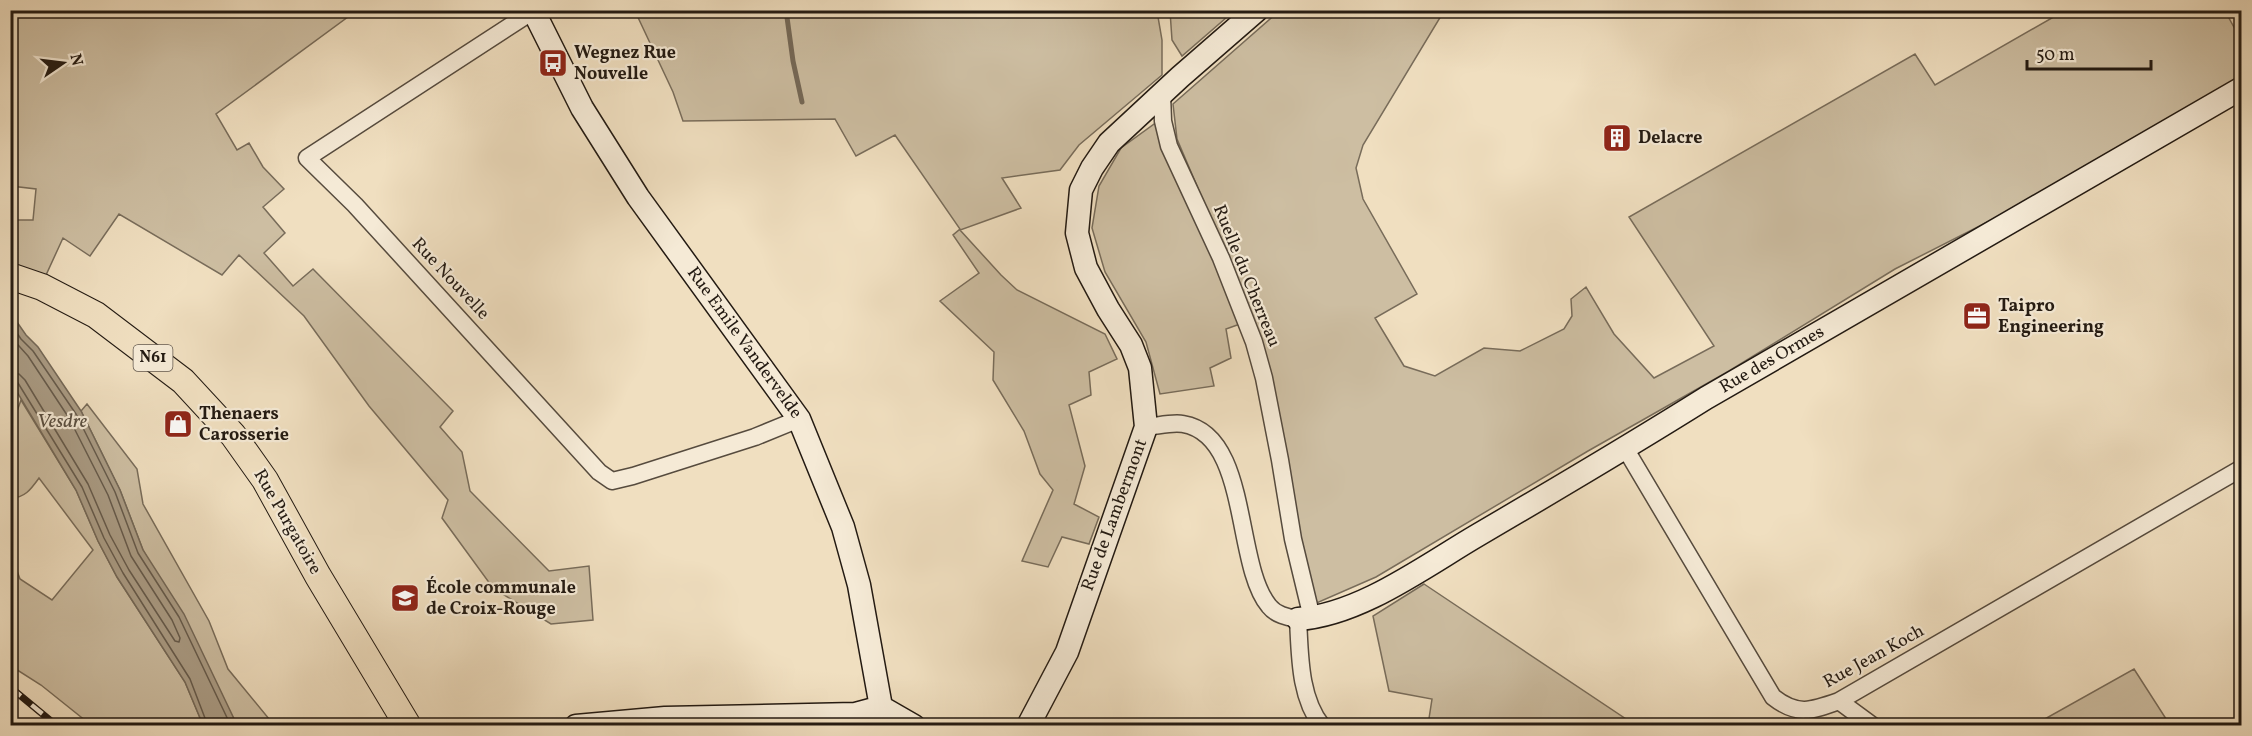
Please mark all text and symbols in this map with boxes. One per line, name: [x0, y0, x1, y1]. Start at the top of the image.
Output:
north arrow: [33, 33, 93, 93]
scale bar: [2027, 33, 2152, 71]
place label: Wegnez Rue Nouvelle: [574, 41, 676, 87]
text: 50 m: [2036, 43, 2075, 68]
bus stop icon: Wegnez Rue Nouvelle: [537, 47, 569, 79]
text: N: [64, 52, 88, 69]
building icon: Delacre: [1601, 122, 1633, 154]
place label: Delacre: [1638, 126, 1703, 151]
street label: Ruelle du Cherreau: [1206, 201, 1286, 351]
street label: Rue Nouvelle: [405, 232, 495, 326]
street label: Rue Emile Vandervelde: [680, 262, 808, 424]
place label: Taipro Engineering: [1998, 294, 2104, 340]
office icon: Taipro Engineering: [1961, 300, 1993, 332]
street label: Rue des Ormes: [1715, 320, 1829, 400]
road number: N61: [134, 345, 172, 371]
place label: Thenaers Carosserie: [199, 402, 289, 448]
water label: Vesdre: [37, 408, 88, 436]
shop icon: Thenaers Carosserie: [162, 408, 194, 440]
street label: Rue de Lambermont: [1076, 435, 1154, 595]
street label: Rue Purgatoire: [247, 465, 327, 579]
place label: École communale de Croix-Rouge: [426, 576, 576, 622]
school or university icon: École communale de Croix-Rouge: [389, 582, 421, 614]
street label: Rue Jean Koch: [1819, 619, 1929, 695]

